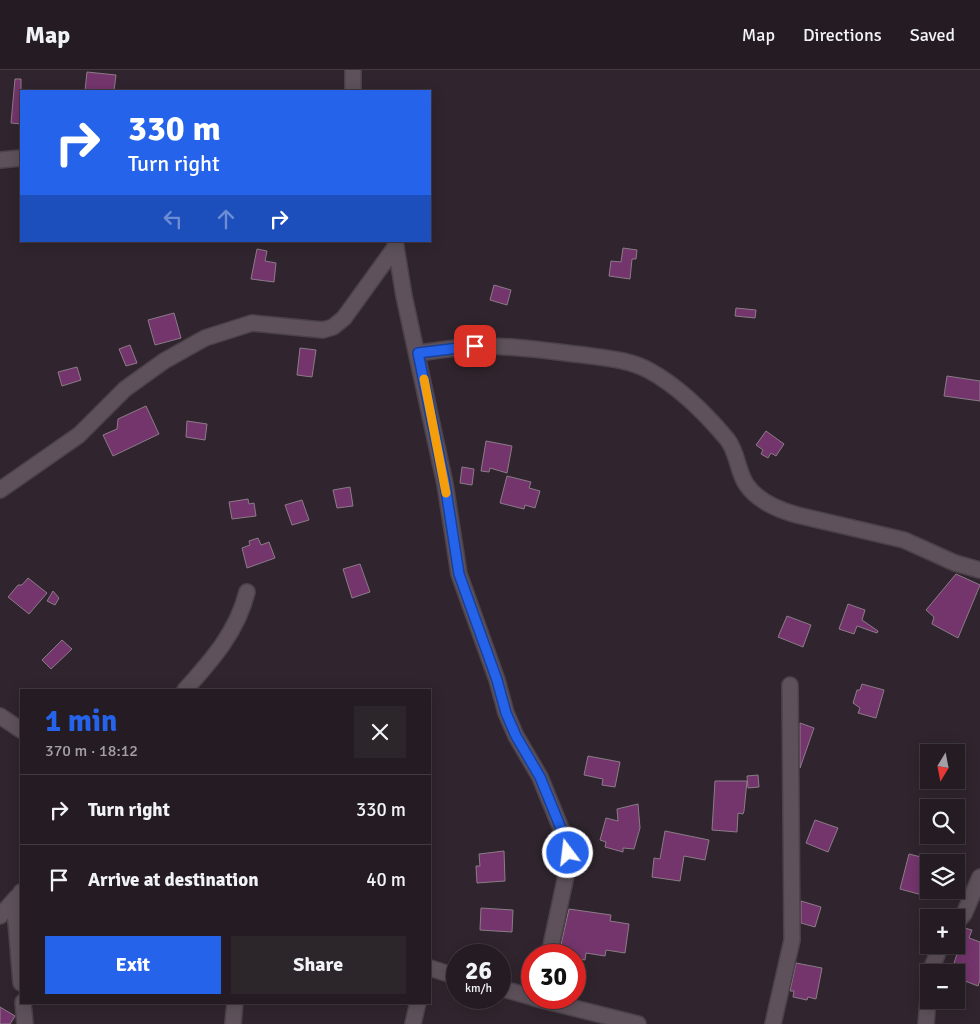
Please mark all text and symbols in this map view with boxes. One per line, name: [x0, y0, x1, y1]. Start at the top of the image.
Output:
text: Map: [25, 20, 70, 50]
text: Map: [742, 24, 775, 46]
text: Directions: [803, 24, 882, 46]
text: Saved: [910, 24, 955, 46]
text: 330 m: [128, 107, 221, 150]
icon: right: [45, 110, 110, 175]
text: Turn right: [128, 150, 220, 177]
icon: left: [159, 205, 187, 233]
icon: ahead: [212, 205, 240, 233]
icon: right: [265, 205, 293, 233]
pin: [454, 325, 496, 367]
icon: arrive: [461, 332, 489, 360]
text: 1 min: [45, 703, 117, 740]
button: close: [354, 706, 406, 758]
text: 370 m · 18:12: [45, 741, 138, 761]
north arrow: [920, 744, 965, 789]
map controls: [920, 744, 965, 1009]
icon: right: [45, 796, 73, 824]
text: Turn right: [88, 798, 170, 822]
text: 330 m: [356, 798, 406, 822]
button: search: [920, 799, 965, 844]
position arrow: [541, 826, 593, 878]
button: layers: [920, 854, 965, 899]
icon: arrive: [45, 866, 73, 894]
text: Arrive at destination: [88, 868, 259, 892]
text: 40 m: [366, 868, 406, 892]
button: +: [920, 909, 965, 954]
button: Exit: [45, 936, 221, 994]
button: Share: [231, 936, 406, 994]
speed limit sign: 30: [521, 944, 586, 1009]
text: 26: [465, 955, 492, 986]
button: −: [920, 964, 965, 1009]
text: km/h: [465, 981, 492, 996]

